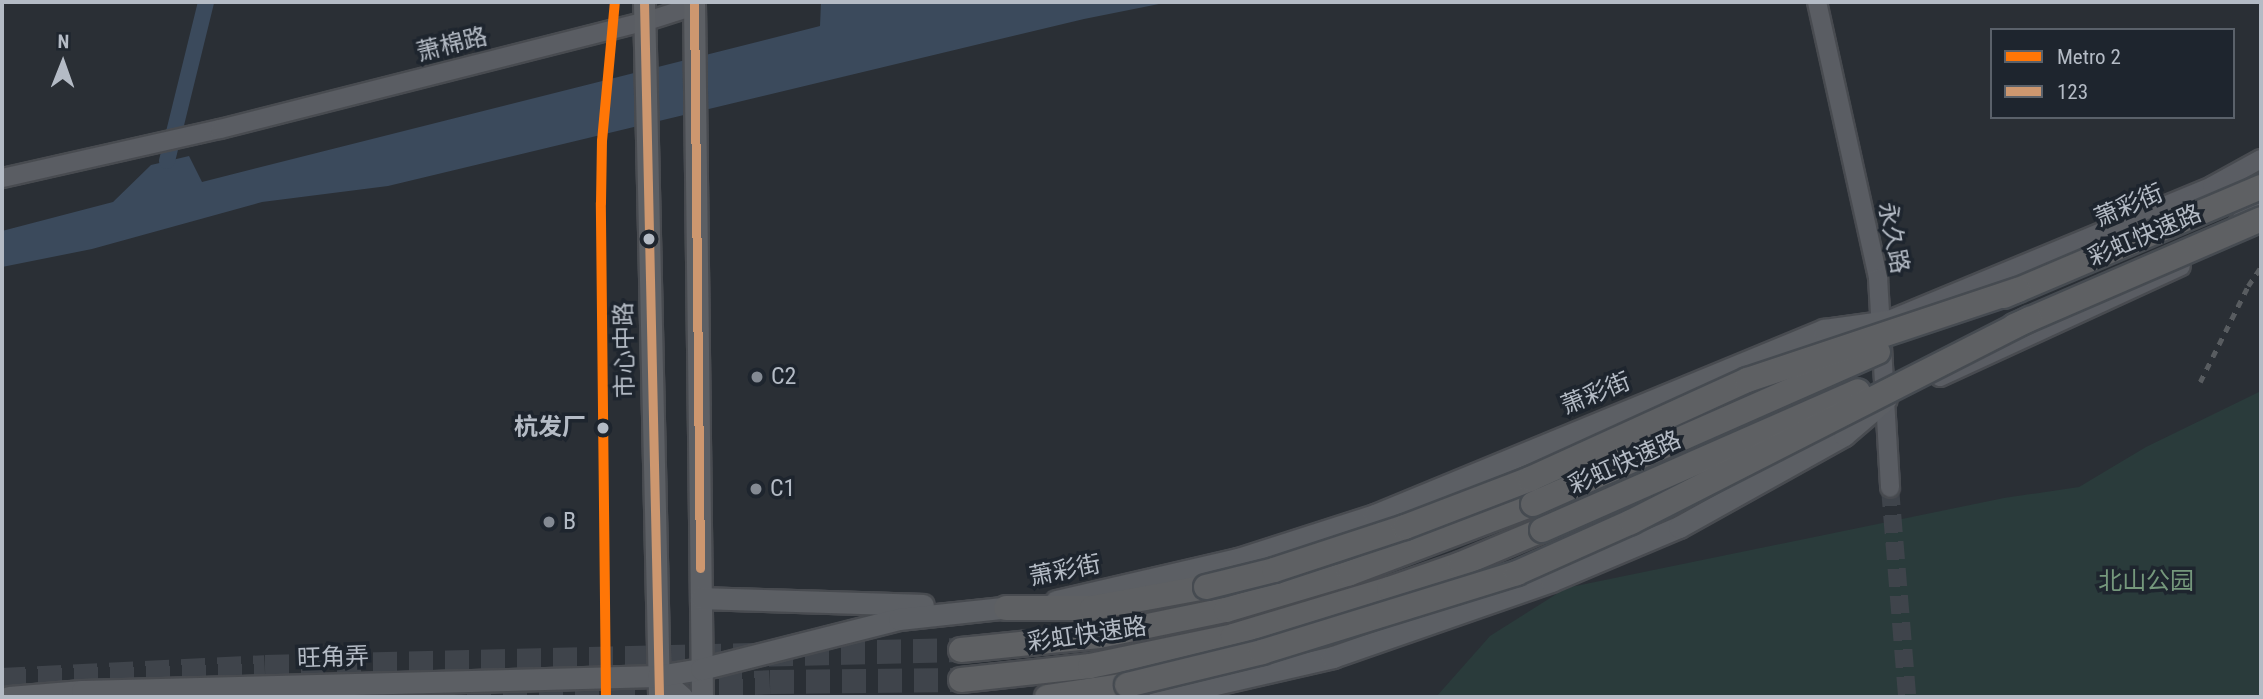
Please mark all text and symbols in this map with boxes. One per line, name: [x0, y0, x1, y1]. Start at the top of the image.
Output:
street label: 萧棉路: [414, 22, 490, 68]
north arrow: [28, 28, 98, 98]
legend: [1990, 28, 2235, 119]
text: N: [57, 30, 69, 53]
text: Metro 2: [2057, 45, 2121, 69]
text: 123: [2057, 80, 2088, 104]
street label: 萧彩街: [2090, 179, 2168, 233]
street label: 彩虹快速路: [2084, 199, 2206, 273]
street label: 永久路: [1872, 200, 1914, 276]
unlabelled marker: [642, 232, 656, 246]
street label: 市心中路: [610, 302, 640, 398]
place label: C2: [771, 363, 796, 391]
street label: 萧彩街: [1557, 367, 1635, 421]
marker: C2: [749, 369, 765, 385]
place label: 杭发厂: [514, 414, 586, 442]
marker: 杭发厂: [592, 417, 614, 439]
street label: 彩虹快速路: [1564, 425, 1686, 501]
place label: C1: [770, 475, 795, 503]
marker: C1: [748, 481, 764, 497]
place label: B: [563, 508, 576, 536]
marker: B: [541, 514, 557, 530]
street label: 萧彩街: [1027, 550, 1103, 592]
park label: 北山公园: [2098, 568, 2194, 596]
street label: 彩虹快速路: [1026, 612, 1148, 658]
street label: 旺角弄: [297, 642, 369, 674]

